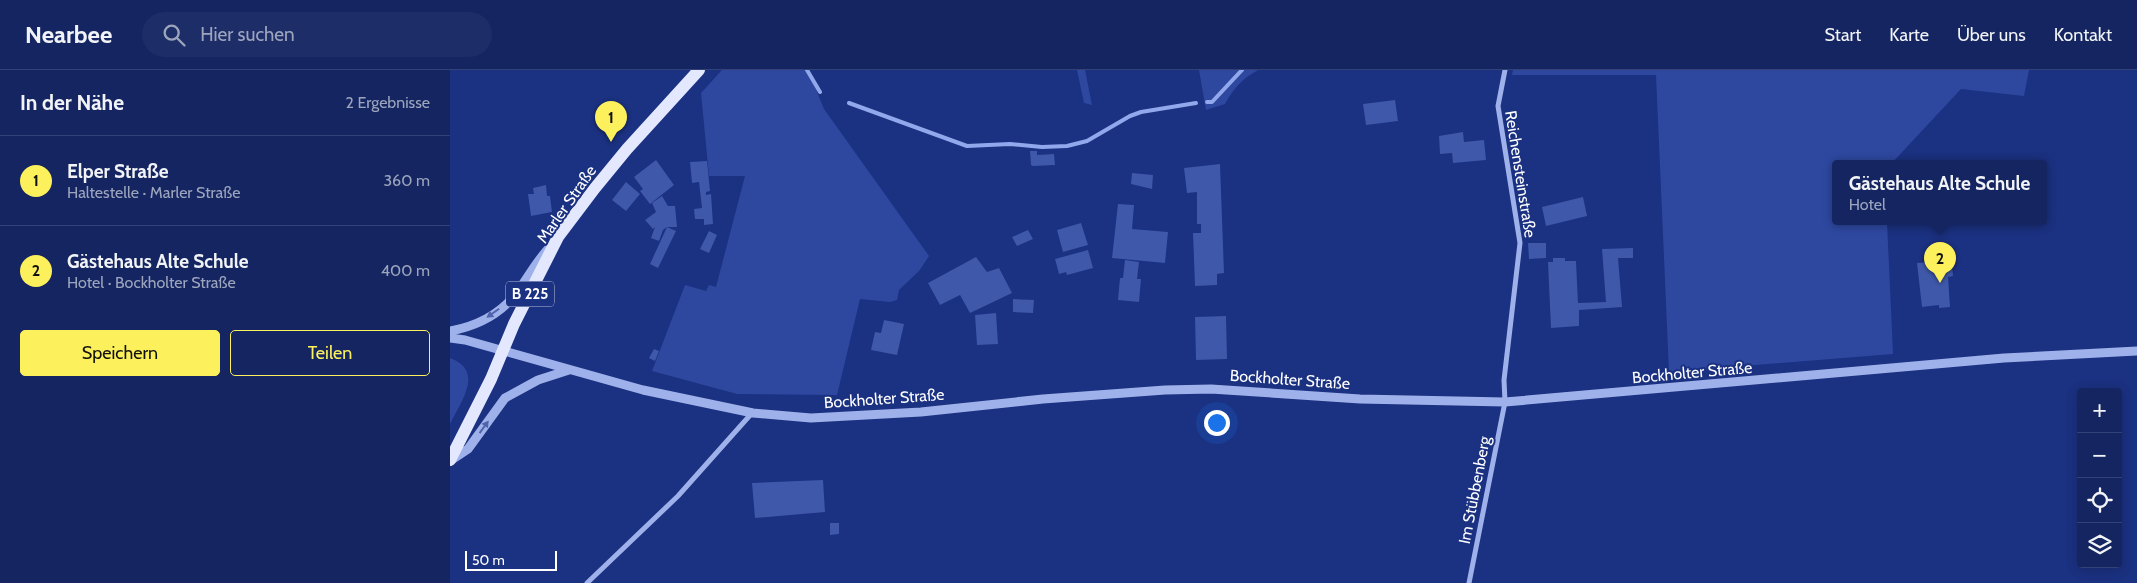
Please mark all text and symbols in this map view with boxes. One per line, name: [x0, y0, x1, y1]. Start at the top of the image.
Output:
search box: [142, 12, 492, 57]
text: Nearbee: [25, 20, 112, 49]
icon: search: [160, 21, 188, 49]
text: Hier suchen: [200, 23, 295, 46]
text: Start: [1825, 24, 1861, 46]
text: Karte: [1889, 24, 1929, 46]
text: Über uns: [1957, 24, 2026, 46]
text: Kontakt: [2054, 24, 2112, 46]
text: In der Nähe: [20, 90, 124, 115]
text: 2 Ergebnisse: [346, 93, 430, 112]
pin: 1: [595, 101, 627, 142]
street label: Reichensteinstraße: [1501, 109, 1540, 239]
text: Elper Straße: [67, 160, 169, 183]
popup: [1832, 160, 2047, 225]
street label: Marler Straße: [533, 162, 600, 247]
text: 1: [33, 171, 39, 190]
text: 360 m: [383, 171, 430, 190]
text: Gästehaus Alte Schule: [1849, 172, 2030, 195]
text: Haltestelle · Marler Straße: [67, 183, 241, 202]
text: Hotel: [1849, 195, 1886, 214]
pin: 2: [1924, 242, 1956, 283]
text: Gästehaus Alte Schule: [67, 250, 249, 273]
text: 2: [32, 261, 40, 280]
text: 400 m: [381, 261, 430, 280]
text: Hotel · Bockholter Straße: [67, 273, 236, 292]
road number: B 225: [506, 282, 554, 306]
one-way arrow: [486, 308, 500, 318]
button: Speichern: [20, 330, 220, 376]
button: Teilen: [230, 330, 430, 376]
street label: Bockholter Straße: [1631, 358, 1753, 387]
street label: Bockholter Straße: [1229, 366, 1351, 393]
street label: Bockholter Straße: [823, 385, 945, 412]
map controls: [2077, 388, 2122, 568]
button: +: [2077, 388, 2122, 433]
your location: [1204, 410, 1230, 436]
one-way arrow: [479, 420, 489, 434]
button: −: [2077, 433, 2122, 478]
street label: Im Stübbenberg: [1455, 434, 1494, 546]
button: locate: [2077, 478, 2122, 523]
button: layers: [2077, 523, 2122, 568]
scale bar: [465, 548, 558, 571]
text: 50 m: [472, 551, 505, 569]

